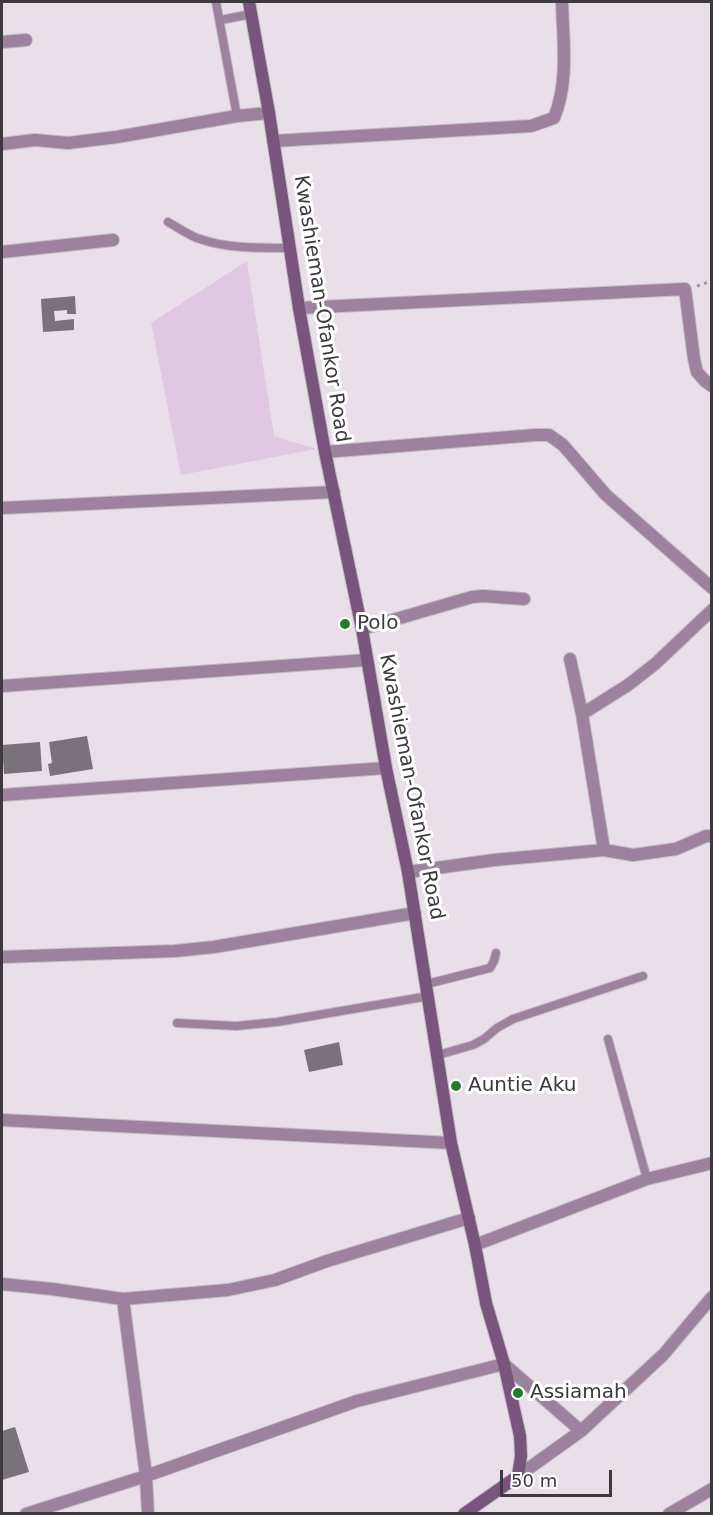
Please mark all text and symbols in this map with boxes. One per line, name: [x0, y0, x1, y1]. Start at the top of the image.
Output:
street label: Kwashieman-Ofankor Road: [288, 174, 354, 444]
place label: Polo: [357, 612, 398, 636]
marker: Polo: [338, 617, 352, 631]
street label: Kwashieman-Ofankor Road: [373, 652, 449, 922]
place label: Auntie Aku: [468, 1074, 576, 1098]
marker: Auntie Aku: [449, 1079, 463, 1093]
place label: Assiamah: [530, 1381, 627, 1405]
marker: Assiamah: [511, 1386, 525, 1400]
scale bar: [503, 1458, 616, 1496]
text: 50 m: [511, 1470, 557, 1491]

